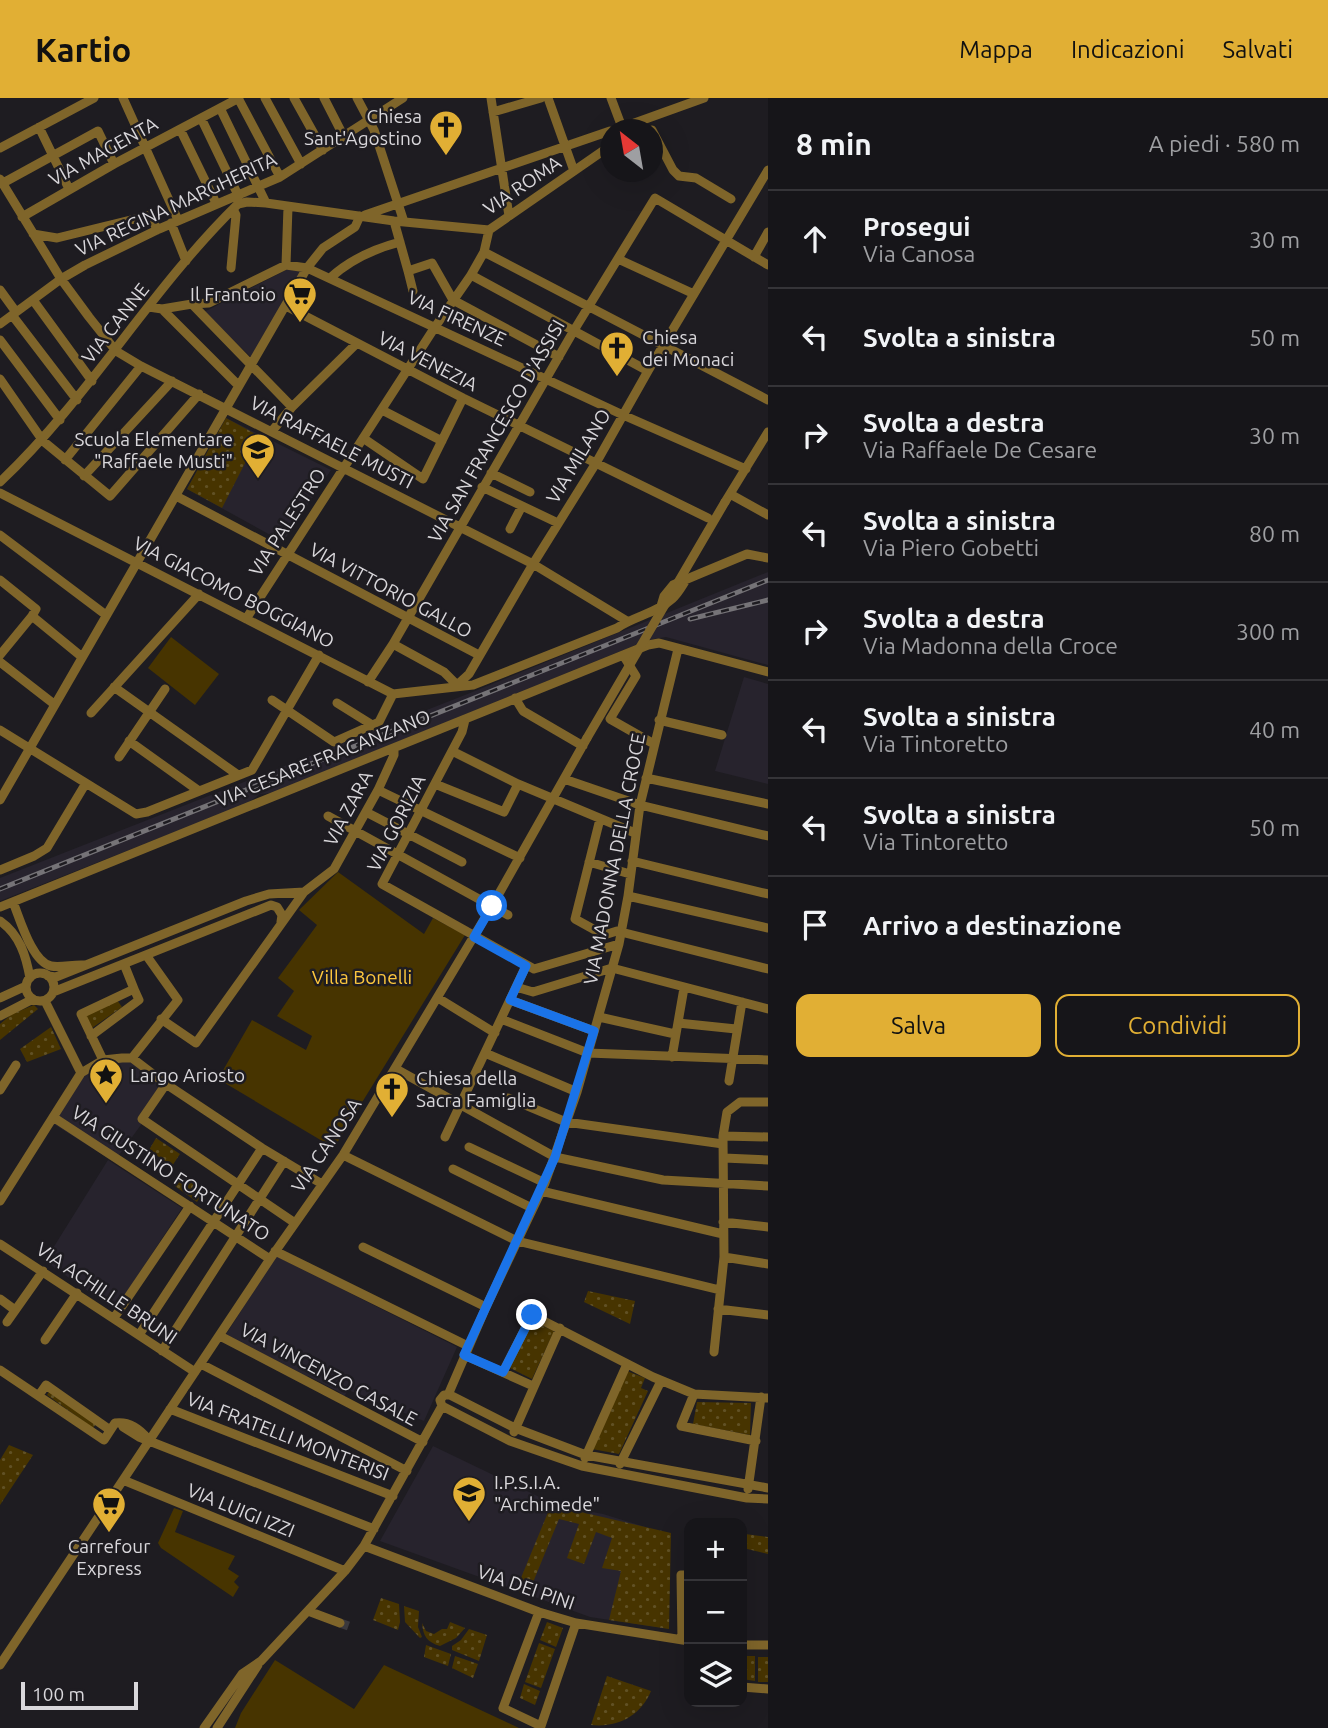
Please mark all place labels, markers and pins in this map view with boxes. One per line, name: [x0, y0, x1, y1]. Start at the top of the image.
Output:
place label: Chiesa Sant'Agostino: [304, 105, 422, 149]
church icon: Chiesa Sant'Agostino: [427, 108, 465, 157]
supermarket icon: Il Frantoio: [281, 275, 319, 324]
place label: Il Frantoio: [190, 283, 276, 305]
place label: Chiesa dei Monaci: [642, 326, 734, 370]
church icon: Chiesa dei Monaci: [598, 329, 636, 378]
place label: Scuola Elementare "Raffaele Musti": [74, 428, 233, 472]
school or university icon: Scuola Elementare "Raffaele Musti": [239, 431, 277, 480]
place icon: Largo Ariosto: [87, 1056, 125, 1105]
place label: Largo Ariosto: [130, 1064, 245, 1086]
place label: Chiesa della Sacra Famiglia: [416, 1067, 536, 1111]
church icon: Chiesa della Sacra Famiglia: [373, 1070, 411, 1119]
place label: I.P.S.I.A. "Archimede": [494, 1471, 600, 1515]
school or university icon: I.P.S.I.A. "Archimede": [450, 1474, 488, 1523]
supermarket icon: Carrefour Express: [90, 1485, 128, 1534]
place label: Carrefour Express: [68, 1535, 150, 1579]

